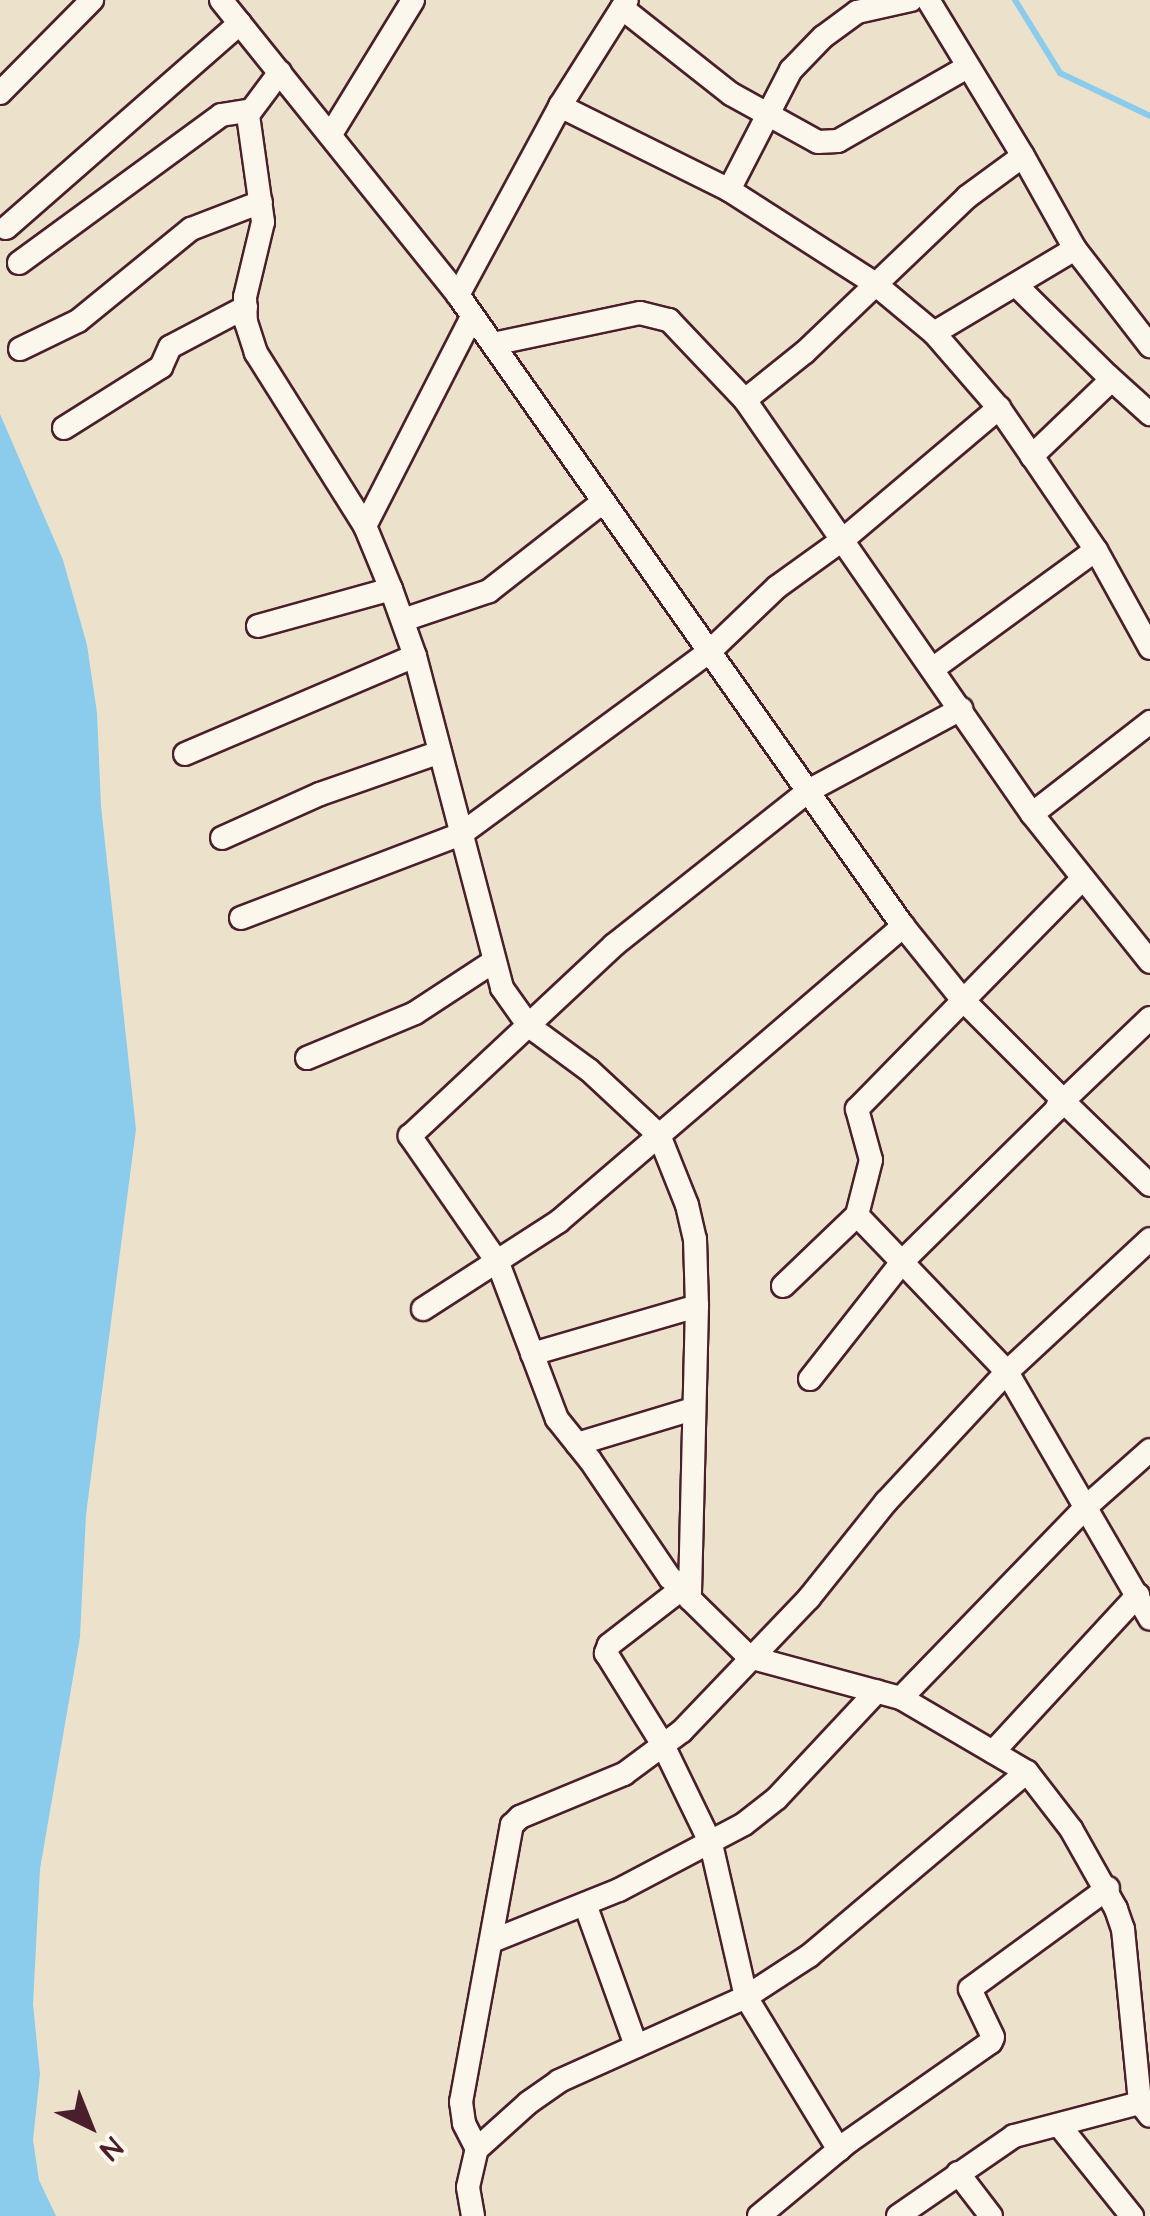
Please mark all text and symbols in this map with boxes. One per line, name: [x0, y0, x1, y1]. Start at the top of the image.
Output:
north arrow: [40, 2076, 140, 2176]
text: N: [91, 2128, 131, 2169]

